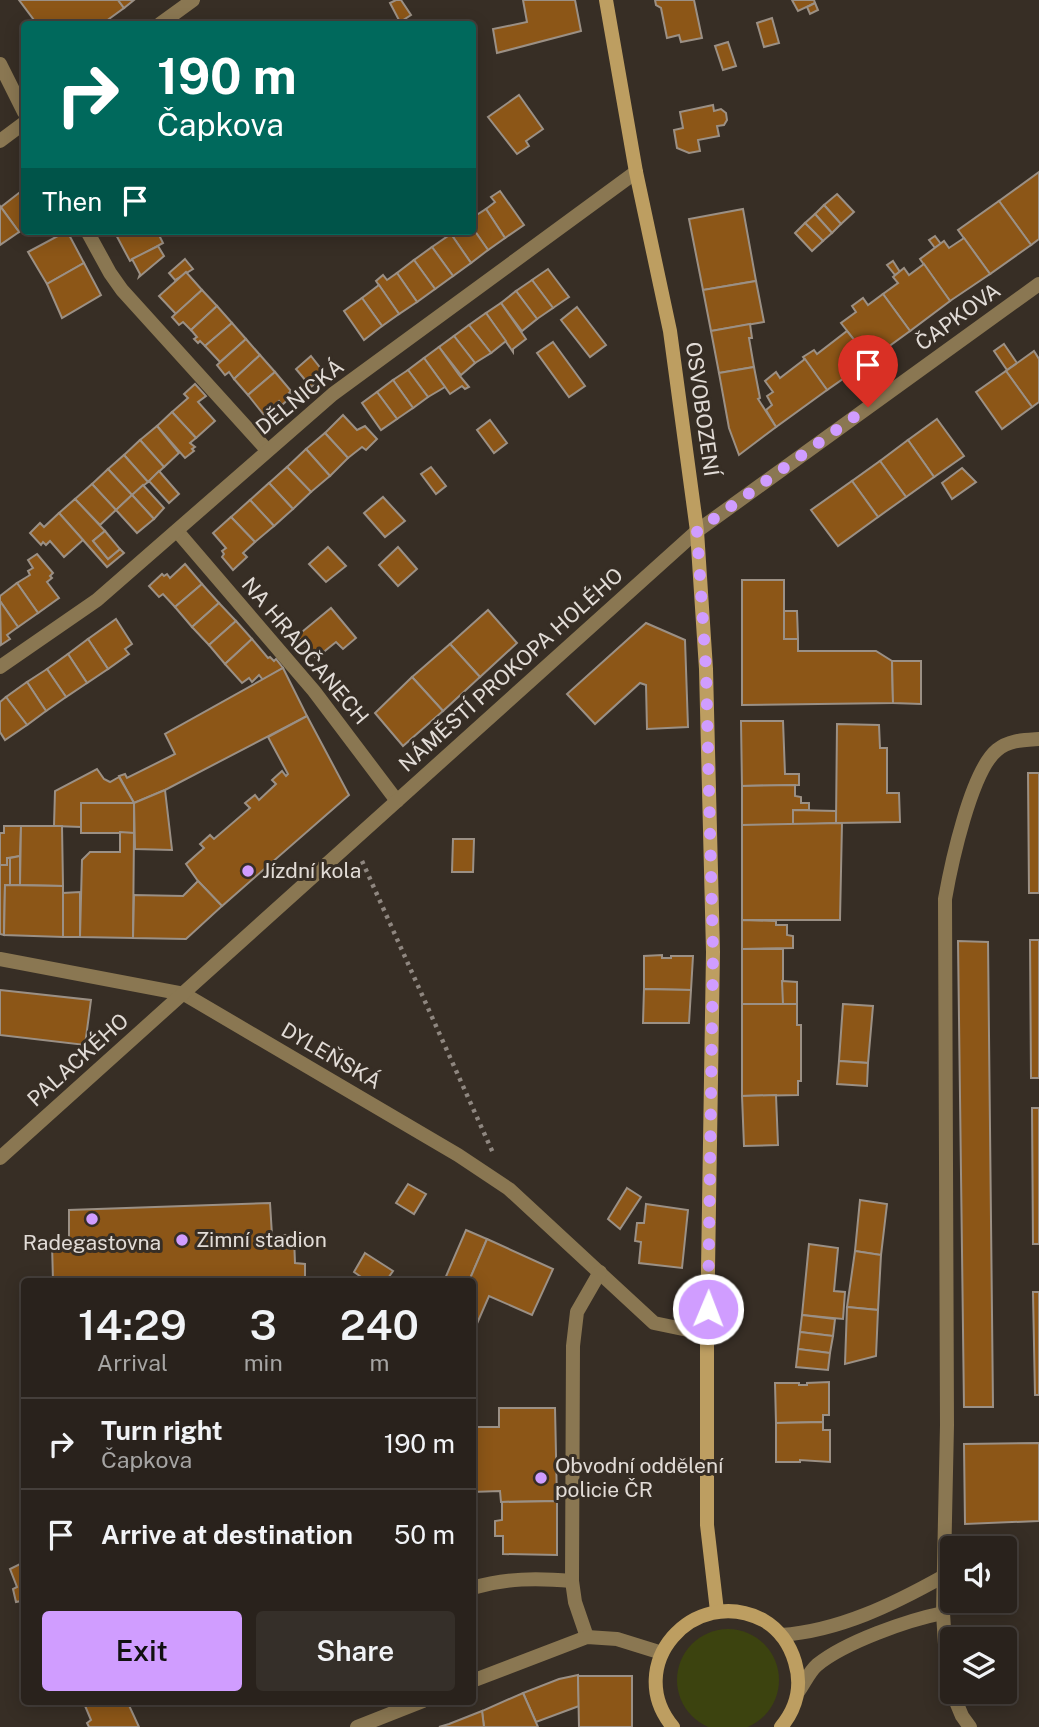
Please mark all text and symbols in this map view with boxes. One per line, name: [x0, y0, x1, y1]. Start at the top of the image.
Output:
text: 190 m: [157, 47, 297, 105]
icon: right: [42, 49, 133, 140]
text: Čapkova: [157, 106, 284, 143]
icon: arrive: [116, 182, 154, 220]
text: Then: [42, 186, 102, 217]
street label: ČAPKOVA: [911, 277, 1005, 356]
pin: [838, 335, 898, 407]
street label: OSVOBOZENÍ: [681, 340, 724, 479]
icon: arrive: [849, 346, 887, 384]
street label: DĚLNICKÁ: [251, 354, 349, 440]
street label: NÁMĚSTÍ PROKOPA HOLÉHO: [394, 562, 628, 777]
street label: NA HRADČANECH: [237, 572, 374, 729]
place label: Jízdní kola: [262, 858, 361, 883]
marker: Jízdní kola: [240, 863, 256, 879]
street label: PALACKÉHO: [22, 1008, 133, 1111]
street label: DYLEŇSKÁ: [277, 1017, 386, 1094]
marker: Radegastovna: [84, 1211, 100, 1227]
place label: Zimní stadion: [196, 1227, 327, 1252]
place label: Radegastovna: [23, 1230, 161, 1255]
marker: Zimní stadion: [174, 1232, 190, 1248]
position arrow: [671, 1272, 745, 1346]
text: 14:29: [78, 1300, 187, 1349]
text: 3: [250, 1300, 277, 1349]
text: 240: [340, 1300, 419, 1349]
text: Arrival: [97, 1349, 168, 1376]
text: min: [244, 1349, 283, 1376]
text: m: [369, 1349, 389, 1376]
text: Turn right: [101, 1415, 223, 1446]
icon: right: [42, 1425, 80, 1463]
text: 190 m: [384, 1428, 455, 1459]
text: Čapkova: [101, 1446, 192, 1473]
place label: Obvodní oddělení policie ČR: [555, 1453, 724, 1502]
marker: Obvodní oddělení policie ČR: [533, 1470, 549, 1486]
icon: arrive: [42, 1516, 80, 1554]
text: Arrive at destination: [101, 1519, 353, 1550]
text: 50 m: [394, 1519, 455, 1550]
map controls: [940, 1536, 1017, 1704]
button: sound: [940, 1536, 1017, 1613]
button: Exit: [42, 1611, 242, 1691]
button: Share: [256, 1611, 455, 1691]
button: layers: [940, 1627, 1017, 1704]

